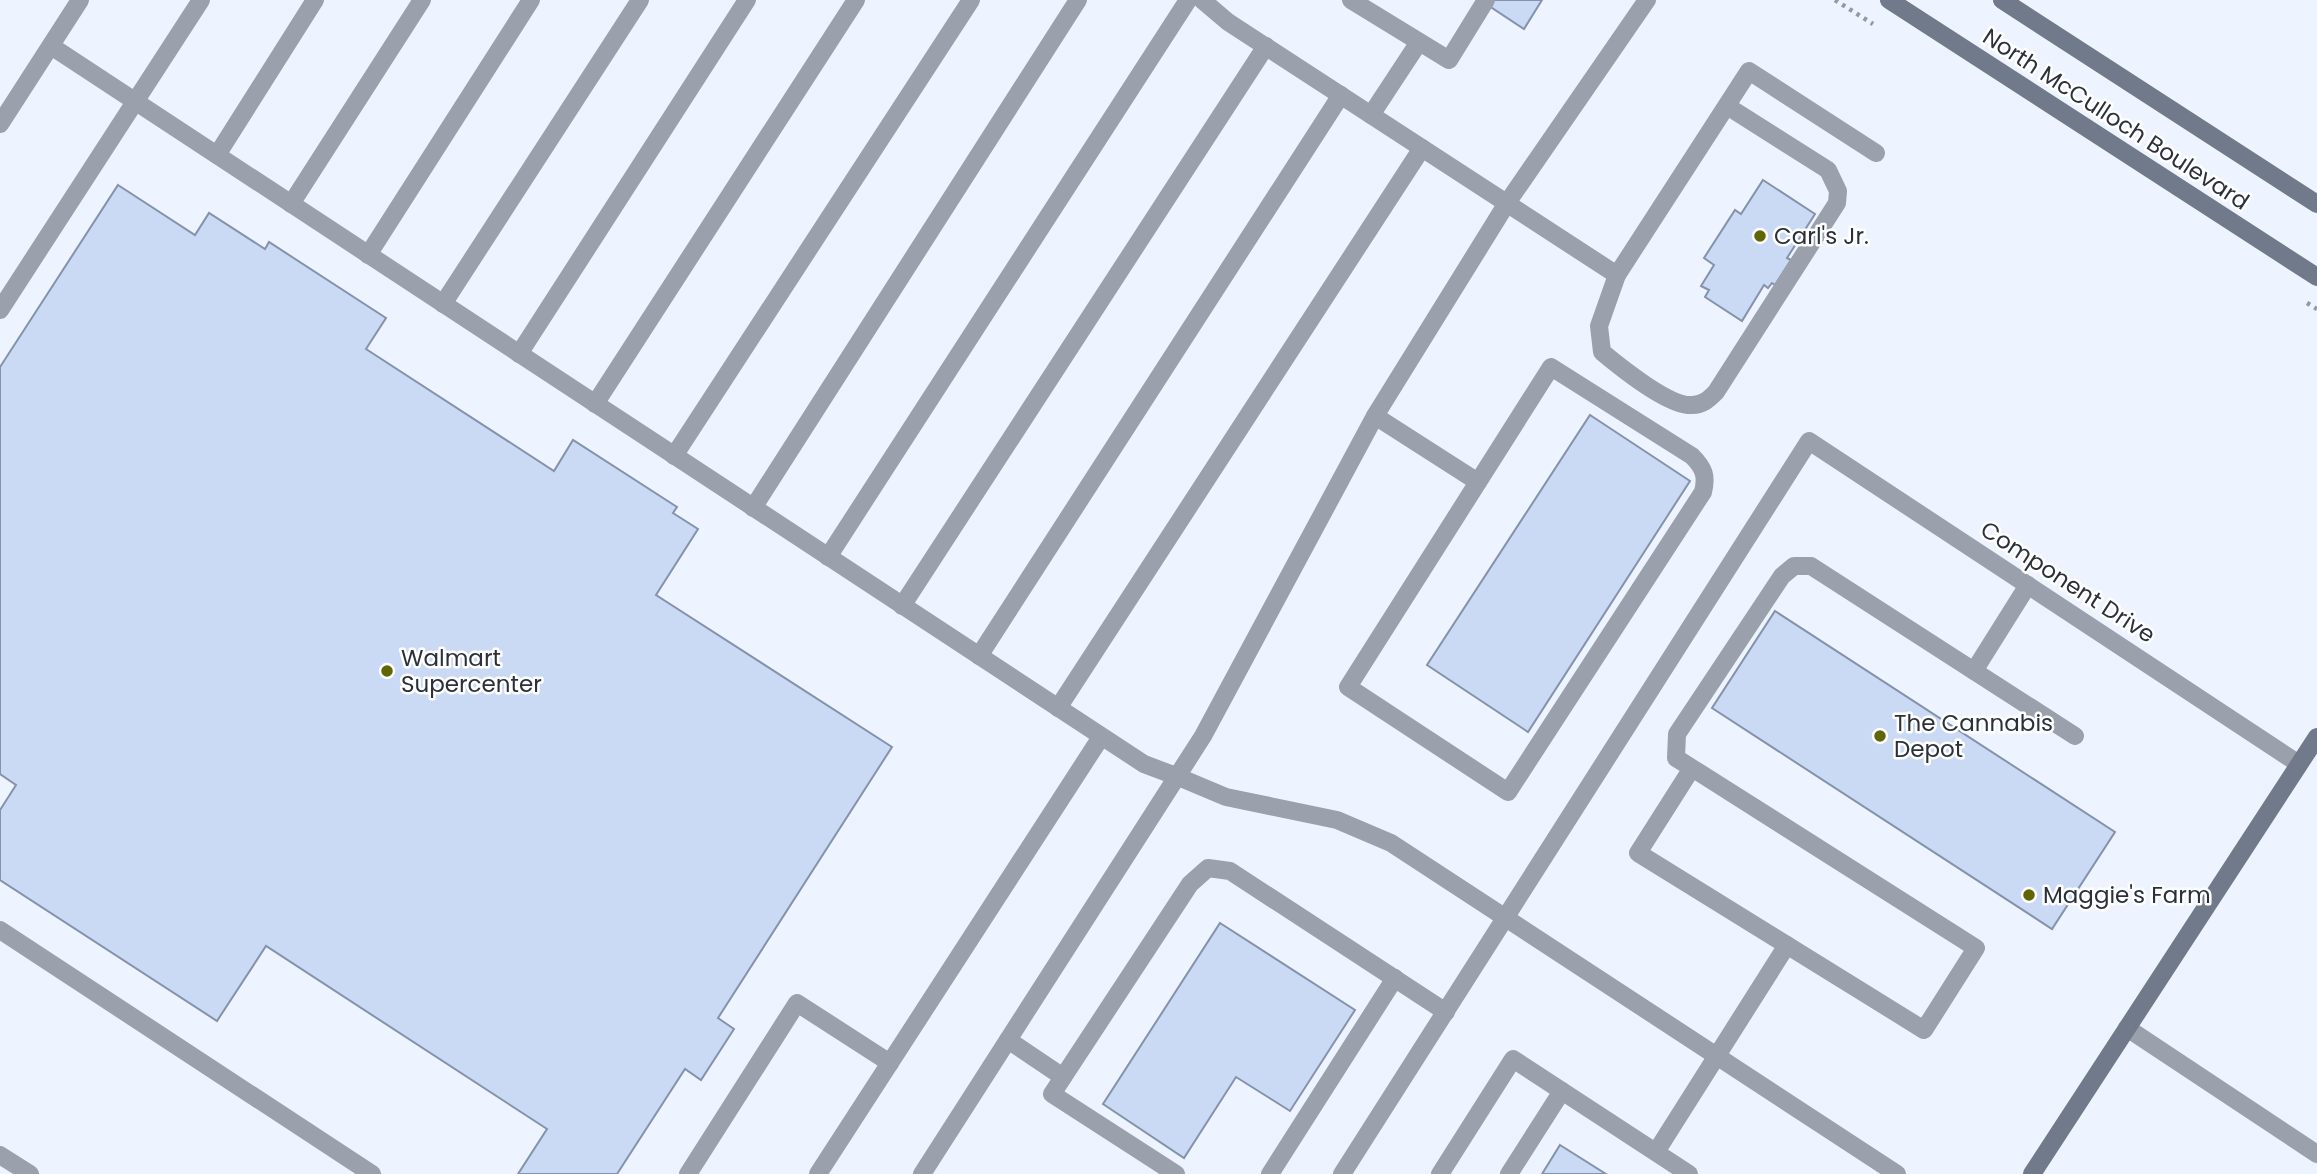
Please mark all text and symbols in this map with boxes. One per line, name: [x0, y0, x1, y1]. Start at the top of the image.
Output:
street label: North McCulloch Boulevard: [1977, 21, 2255, 217]
place label: Carl's Jr.: [1774, 220, 1869, 252]
marker: Carl's Jr.: [1752, 228, 1768, 244]
street label: Component Drive: [1974, 513, 2162, 651]
place label: Walmart Supercenter: [401, 642, 542, 700]
marker: Walmart Supercenter: [379, 663, 395, 679]
place label: The Cannabis Depot: [1894, 707, 2053, 765]
marker: The Cannabis Depot: [1872, 728, 1888, 744]
place label: Maggie's Farm: [2043, 879, 2211, 911]
marker: Maggie's Farm: [2021, 887, 2037, 903]

